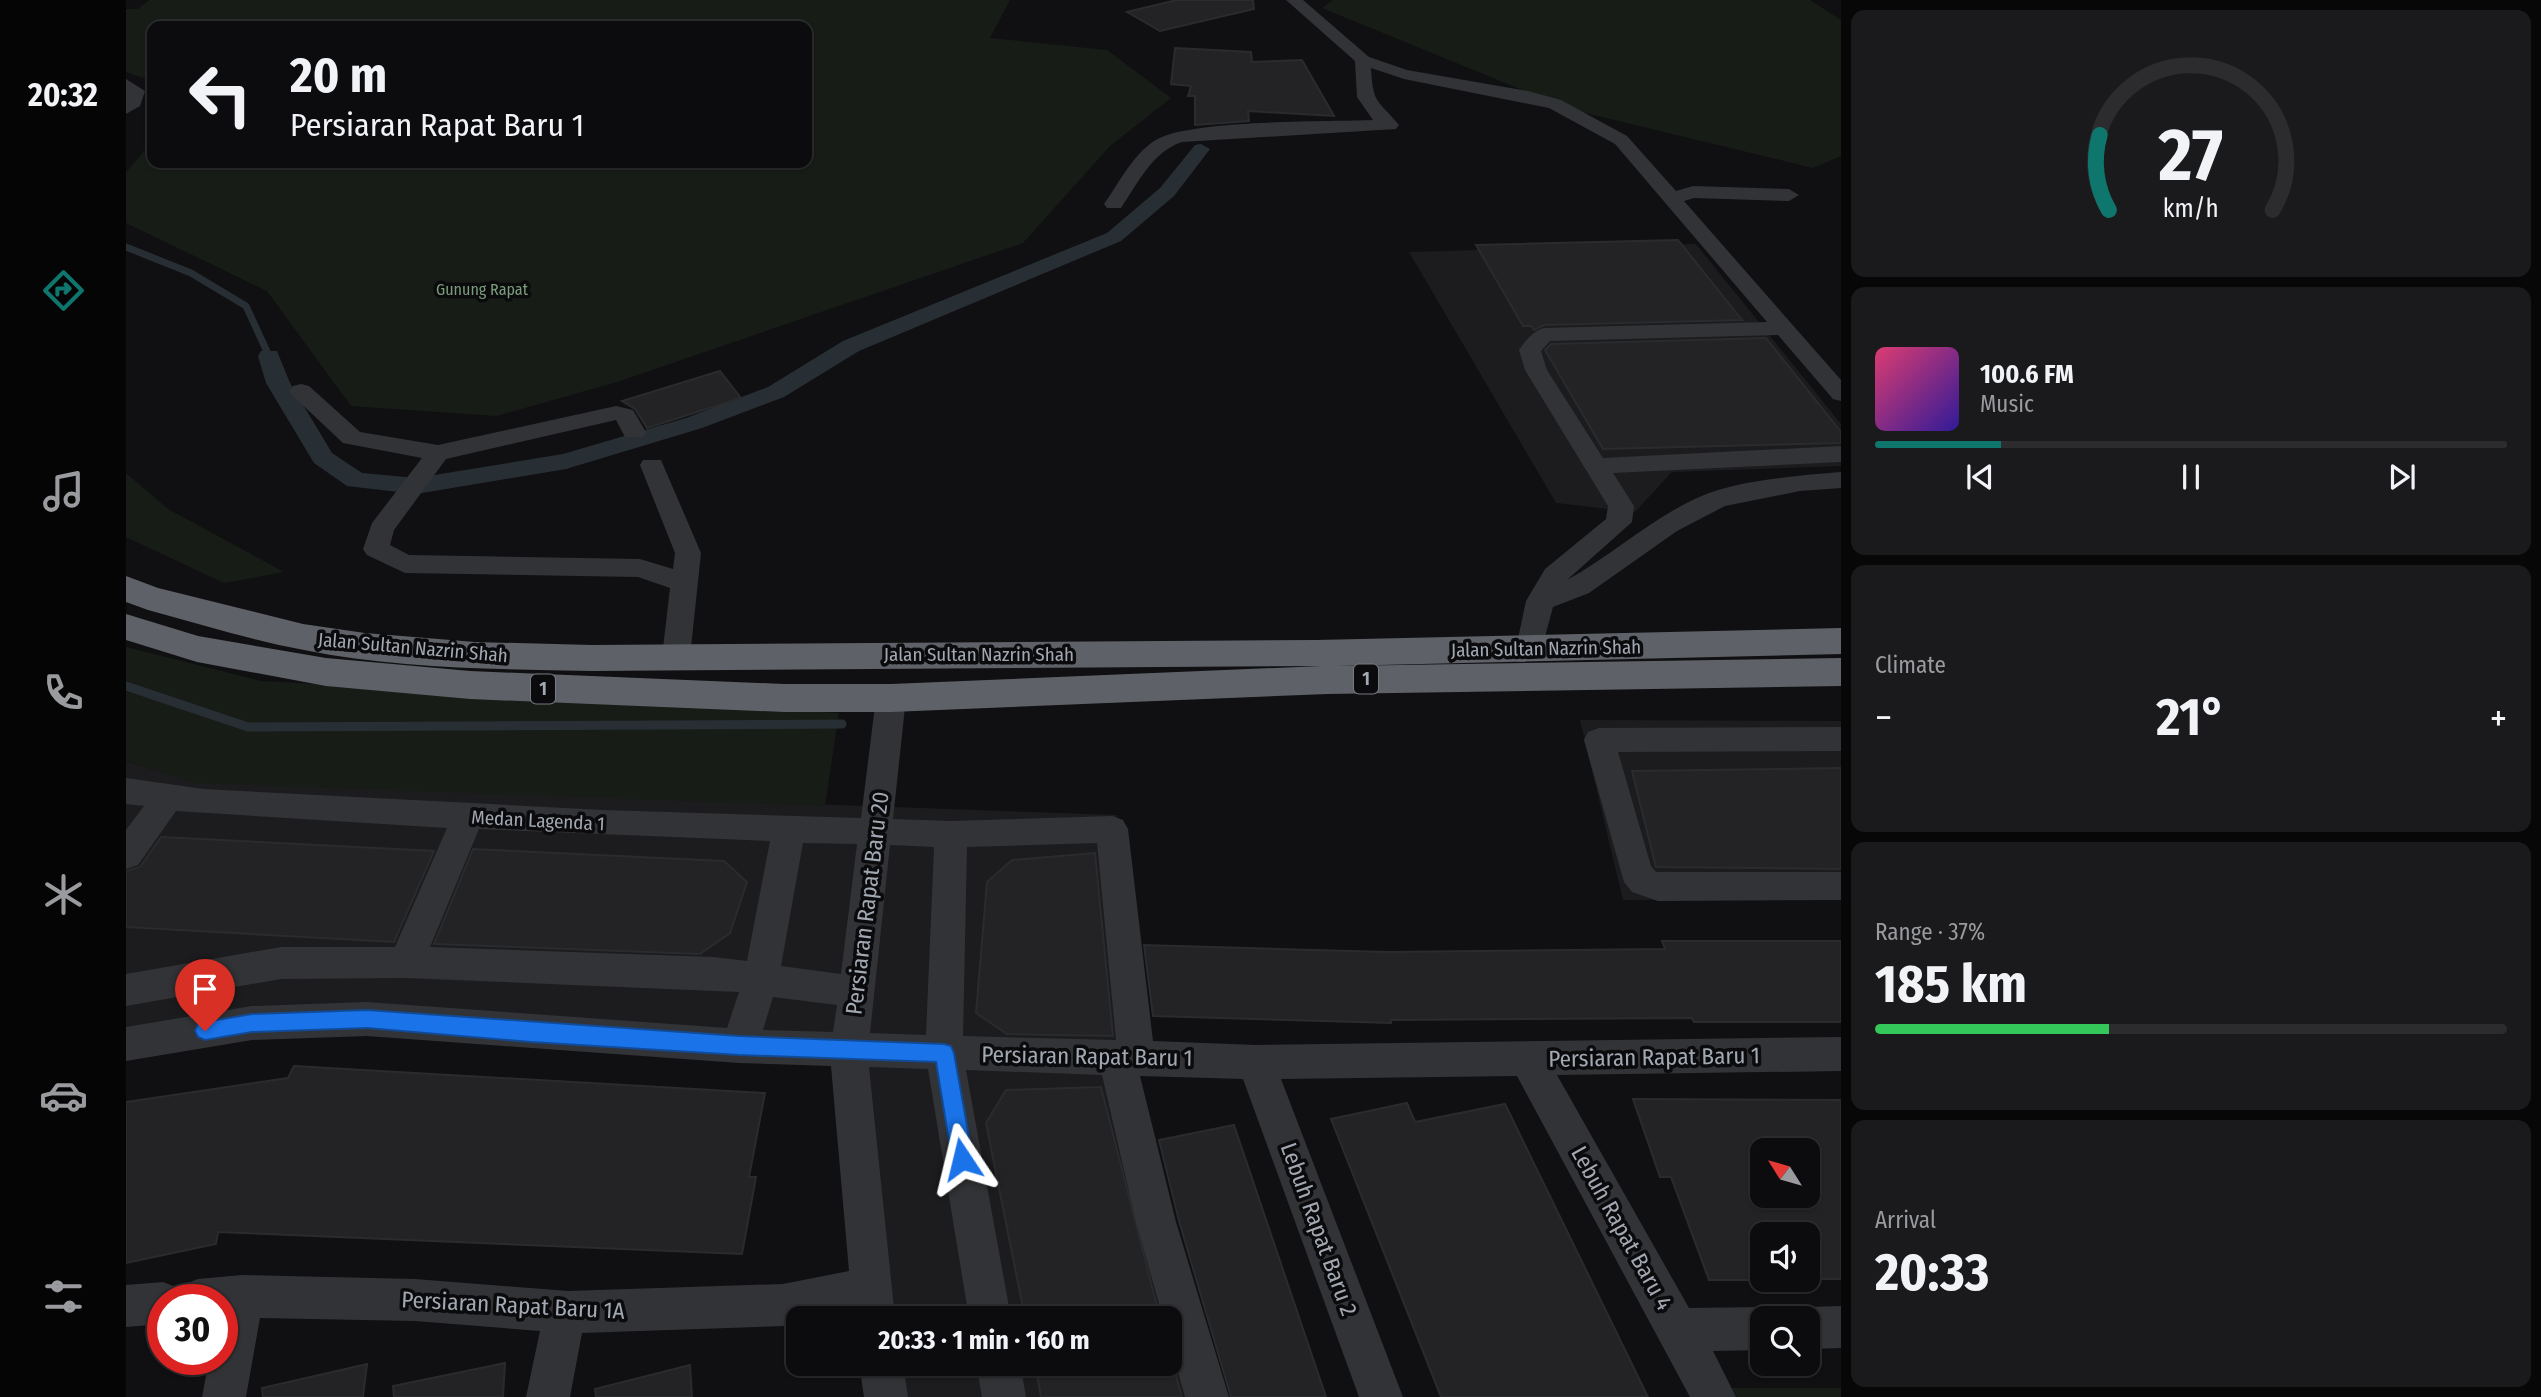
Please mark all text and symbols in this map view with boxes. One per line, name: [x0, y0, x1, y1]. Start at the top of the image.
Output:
text: 20 m: [290, 46, 387, 105]
icon: left: [175, 49, 266, 140]
text: 20:32: [28, 76, 98, 114]
text: Persiaran Rapat Baru 1: [290, 106, 584, 144]
text: 27: [2158, 112, 2223, 199]
text: km/h: [2163, 194, 2219, 224]
icon: directions: [39, 266, 88, 315]
park label: Gunung Rapat: [436, 280, 529, 299]
text: 100.6 FM: [1980, 359, 2074, 390]
text: Music: [1980, 390, 2034, 418]
icon: previous: [1961, 458, 1999, 496]
icon: pause: [2172, 458, 2210, 496]
icon: next: [2383, 458, 2421, 496]
icon: music: [39, 467, 88, 516]
street label: Jalan Sultan Nazrin Shah: [317, 628, 509, 667]
street label: Jalan Sultan Nazrin Shah: [1451, 635, 1641, 662]
street label: Jalan Sultan Nazrin Shah: [884, 643, 1074, 666]
text: Climate: [1875, 651, 1946, 679]
road number: 1: [1354, 664, 1378, 694]
icon: phone: [39, 668, 88, 717]
road number: 1: [531, 674, 555, 704]
text: 21°: [2156, 686, 2226, 749]
text: −: [1875, 695, 1892, 741]
text: +: [2490, 695, 2507, 741]
street label: Persiaran Rapat Baru 20: [839, 790, 895, 1016]
street label: Medan Lagenda 1: [471, 806, 605, 835]
icon: climate: [39, 870, 88, 919]
text: Range · 37%: [1875, 918, 1985, 946]
text: 185 km: [1875, 953, 2027, 1016]
pin: [175, 959, 235, 1031]
icon: arrive: [186, 970, 224, 1008]
street label: Persiaran Rapat Baru 1: [981, 1040, 1193, 1072]
street label: Persiaran Rapat Baru 1: [1548, 1041, 1760, 1073]
icon: car: [39, 1071, 88, 1120]
position arrow: [925, 1122, 999, 1196]
north arrow: [1750, 1138, 1820, 1208]
map controls: [1750, 1138, 1820, 1376]
street label: Lebuh Rapat Baru 2: [1275, 1139, 1363, 1319]
street label: Lebuh Rapat Baru 4: [1565, 1141, 1679, 1315]
text: Arrival: [1875, 1206, 1936, 1234]
button: sound: [1750, 1222, 1820, 1292]
text: 20:33: [1875, 1241, 1989, 1304]
icon: filters: [39, 1272, 88, 1321]
speed limit sign: 30: [147, 1284, 238, 1375]
street label: Persiaran Rapat Baru 1A: [401, 1285, 625, 1325]
button: search: [1750, 1306, 1820, 1376]
text: 20:33 · 1 min · 160 m: [878, 1325, 1090, 1356]

